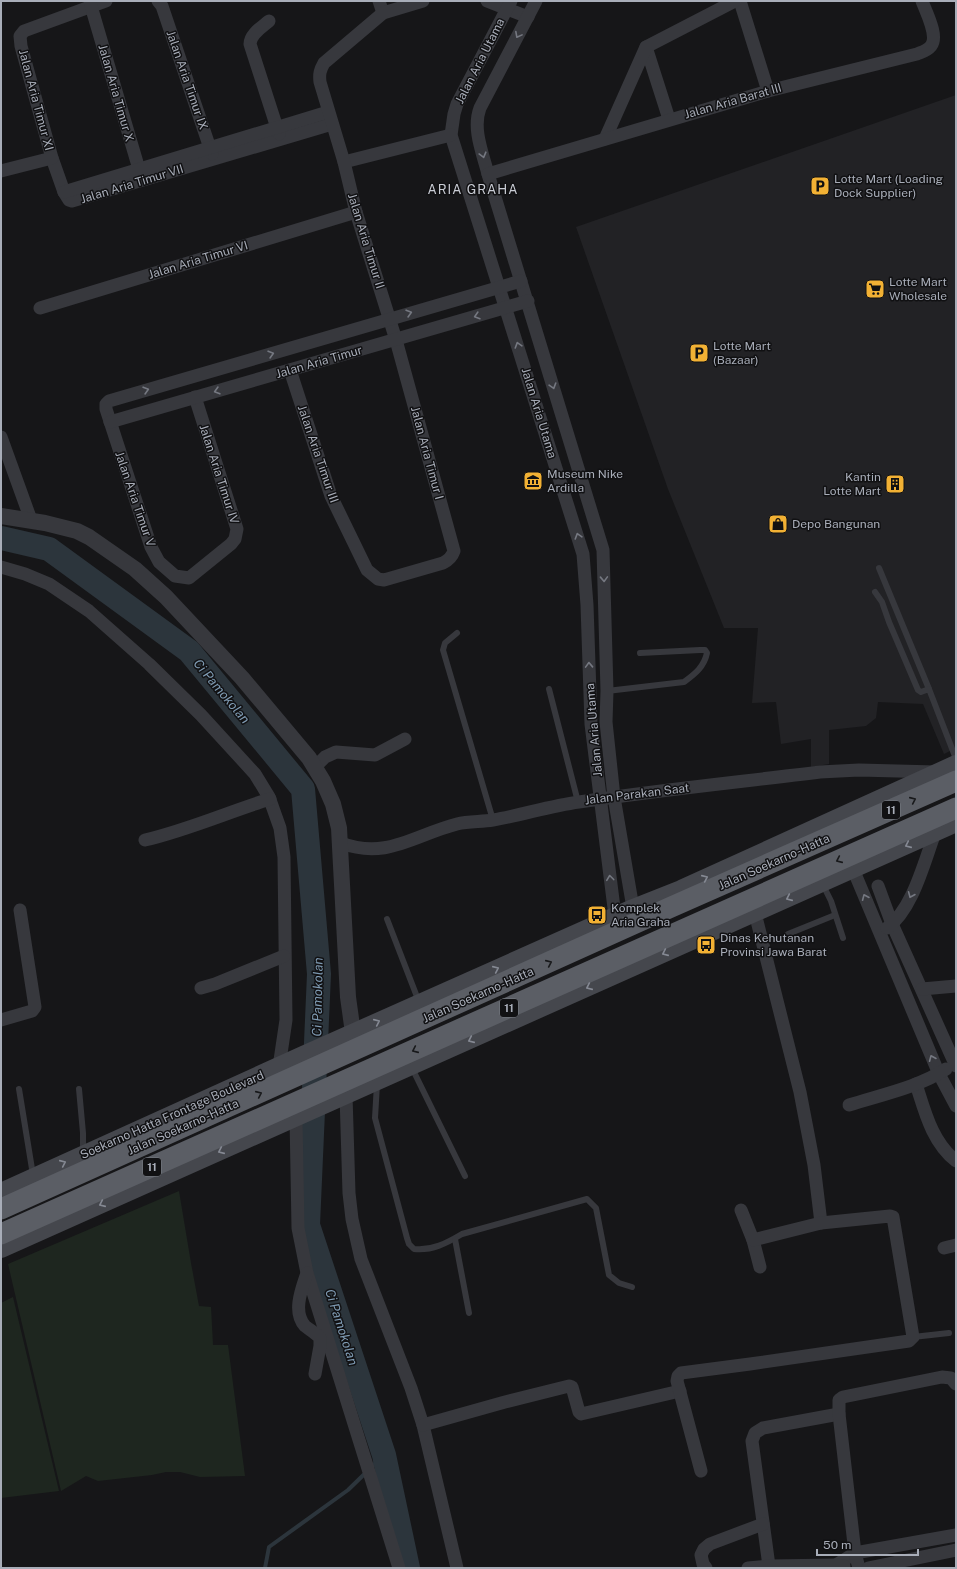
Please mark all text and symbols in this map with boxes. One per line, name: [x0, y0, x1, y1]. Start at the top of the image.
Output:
street label: Jalan Aria Utama: [452, 16, 508, 106]
street label: Jalan Aria Timur IX: [163, 29, 211, 131]
one-way arrow: [515, 31, 523, 39]
street label: Jalan Aria Timur X: [95, 43, 137, 143]
street label: Jalan Aria Timur XI: [16, 48, 56, 152]
street label: Jalan Aria Barat III: [683, 80, 783, 122]
one-way arrow: [479, 152, 487, 158]
street label: Jalan Aria Timur VII: [79, 162, 185, 206]
place label: Lotte Mart (Loading Dock Supplier): [834, 172, 943, 200]
parking icon: Lotte Mart (Loading Dock Supplier): [809, 175, 831, 197]
district label: ARIA GRAHA: [428, 182, 518, 197]
street label: Jalan Aria Timur II: [345, 192, 387, 290]
street label: Jalan Aria Timur VI: [146, 238, 250, 282]
place label: Lotte Mart Wholesale: [889, 275, 947, 303]
supermarket icon: Lotte Mart Wholesale: [864, 278, 886, 300]
one-way arrow: [406, 310, 413, 318]
one-way arrow: [473, 311, 480, 320]
place label: Lotte Mart (Bazaar): [713, 339, 771, 367]
one-way arrow: [514, 342, 523, 349]
parking icon: Lotte Mart (Bazaar): [688, 342, 710, 364]
street label: Jalan Aria Timur: [274, 343, 364, 381]
one-way arrow: [267, 350, 274, 359]
street label: Jalan Aria Utama: [519, 366, 559, 460]
one-way arrow: [548, 383, 557, 390]
one-way arrow: [143, 386, 150, 395]
one-way arrow: [214, 386, 221, 395]
street label: Jalan Aria Timur III: [295, 403, 341, 505]
street label: Jalan Aria Timur I: [408, 405, 446, 501]
street label: Jalan Aria Timur IV: [196, 422, 242, 526]
street label: Jalan Aria Timur V: [112, 449, 158, 549]
place label: Museum Nike Ardilla: [547, 467, 623, 495]
museum icon: Museum Nike Ardilla: [522, 470, 544, 492]
place label: Kantin Lotte Mart: [823, 470, 881, 498]
building icon: Kantin Lotte Mart: [884, 473, 906, 495]
shop icon: Depo Bangunan: [767, 513, 789, 535]
place label: Depo Bangunan: [792, 517, 880, 531]
one-way arrow: [574, 533, 583, 540]
one-way arrow: [599, 576, 608, 582]
water label: Ci Pamokolan: [190, 656, 253, 727]
one-way arrow: [585, 662, 594, 668]
street label: Jalan Aria Utama: [583, 683, 605, 777]
street label: Jalan Parakan Saat: [584, 781, 690, 807]
one-way arrow: [909, 797, 917, 805]
road number: 11: [882, 801, 900, 819]
street label: Jalan Soekarno-Hatta: [716, 831, 832, 893]
one-way arrow: [904, 840, 912, 848]
one-way arrow: [836, 855, 843, 863]
one-way arrow: [606, 875, 615, 881]
one-way arrow: [700, 875, 708, 883]
one-way arrow: [908, 891, 916, 898]
one-way arrow: [785, 893, 793, 901]
one-way arrow: [862, 894, 870, 902]
place label: Komplek Aria Graha: [611, 901, 670, 929]
bus stop icon: Komplek Aria Graha: [586, 904, 608, 926]
place label: Dinas Kehutanan Provinsi Jawa Barat: [720, 931, 827, 959]
bus stop icon: Dinas Kehutanan Provinsi Jawa Barat: [695, 934, 717, 956]
one-way arrow: [662, 948, 670, 956]
water label: Ci Pamokolan: [309, 957, 326, 1037]
one-way arrow: [545, 960, 553, 968]
street label: Jalan Soekarno-Hatta: [420, 964, 536, 1026]
one-way arrow: [491, 966, 499, 974]
one-way arrow: [586, 982, 594, 990]
road number: 11: [500, 999, 518, 1017]
one-way arrow: [373, 1019, 380, 1027]
one-way arrow: [467, 1035, 475, 1043]
one-way arrow: [411, 1045, 419, 1053]
one-way arrow: [929, 1055, 937, 1063]
street label: Soekarno Hatta Frontage Boulevard: [78, 1068, 266, 1162]
one-way arrow: [255, 1090, 262, 1098]
street label: Jalan Soekarno-Hatta: [125, 1096, 241, 1158]
one-way arrow: [217, 1146, 224, 1154]
road number: 11: [143, 1158, 161, 1176]
one-way arrow: [59, 1160, 66, 1168]
one-way arrow: [99, 1199, 106, 1207]
water label: Ci Pamokolan: [322, 1287, 361, 1367]
scale bar: [817, 1531, 918, 1557]
text: 50 m: [823, 1538, 851, 1552]

